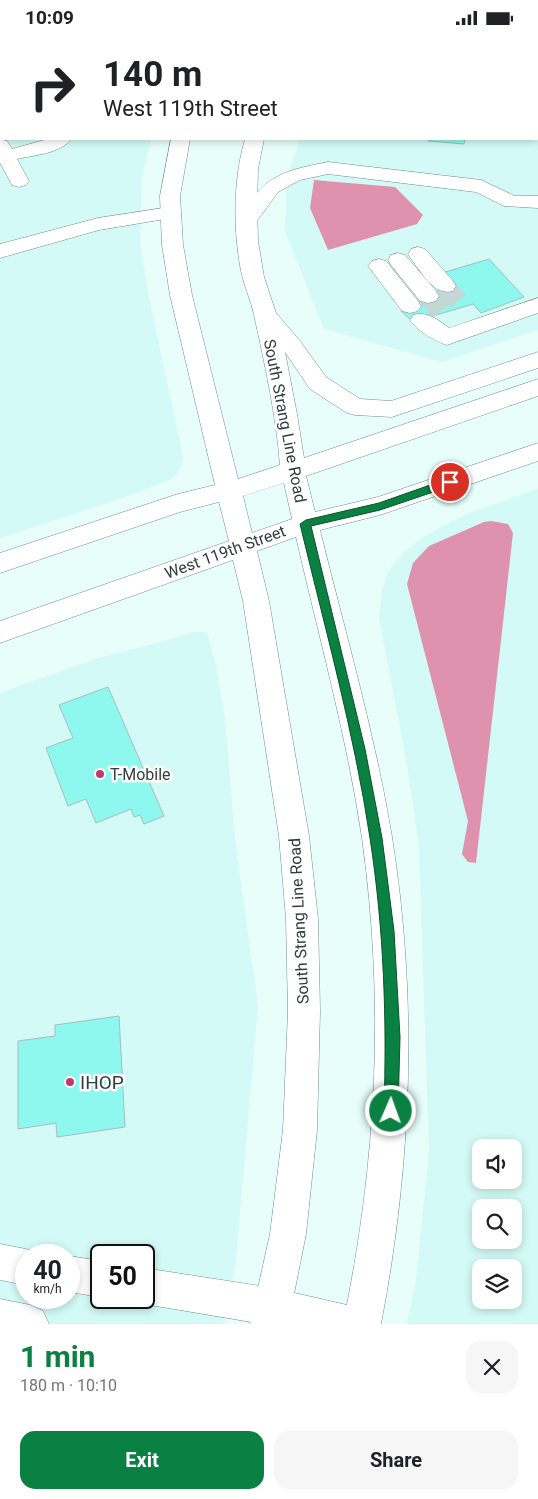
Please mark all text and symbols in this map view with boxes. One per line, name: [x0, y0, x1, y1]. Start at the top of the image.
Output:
text: 10:09: [25, 6, 74, 29]
text: 140 m: [103, 54, 202, 95]
icon: right: [20, 55, 85, 120]
text: West 119th Street: [103, 96, 278, 121]
street label: South Strang Line Road: [260, 338, 310, 504]
pin: [429, 461, 471, 503]
icon: arrive: [436, 468, 464, 496]
street label: West 119th Street: [162, 521, 288, 583]
place label: T-Mobile: [110, 765, 171, 784]
marker: T-Mobile: [94, 768, 106, 780]
street label: South Strang Line Road: [285, 837, 313, 1005]
place label: IHOP: [80, 1071, 124, 1094]
marker: IHOP: [64, 1076, 76, 1088]
position arrow: [364, 1084, 416, 1136]
map controls: [472, 1139, 522, 1309]
button: sound: [472, 1139, 522, 1189]
button: search: [472, 1199, 522, 1249]
speed limit sign: 50: [90, 1244, 155, 1309]
text: 40: [33, 1256, 62, 1285]
button: layers: [472, 1259, 522, 1309]
text: km/h: [33, 1282, 62, 1296]
text: 1 min: [20, 1339, 95, 1374]
button: close: [466, 1341, 518, 1393]
text: 180 m · 10:10: [20, 1376, 117, 1395]
button: Exit: [20, 1431, 264, 1489]
button: Share: [274, 1431, 518, 1489]

